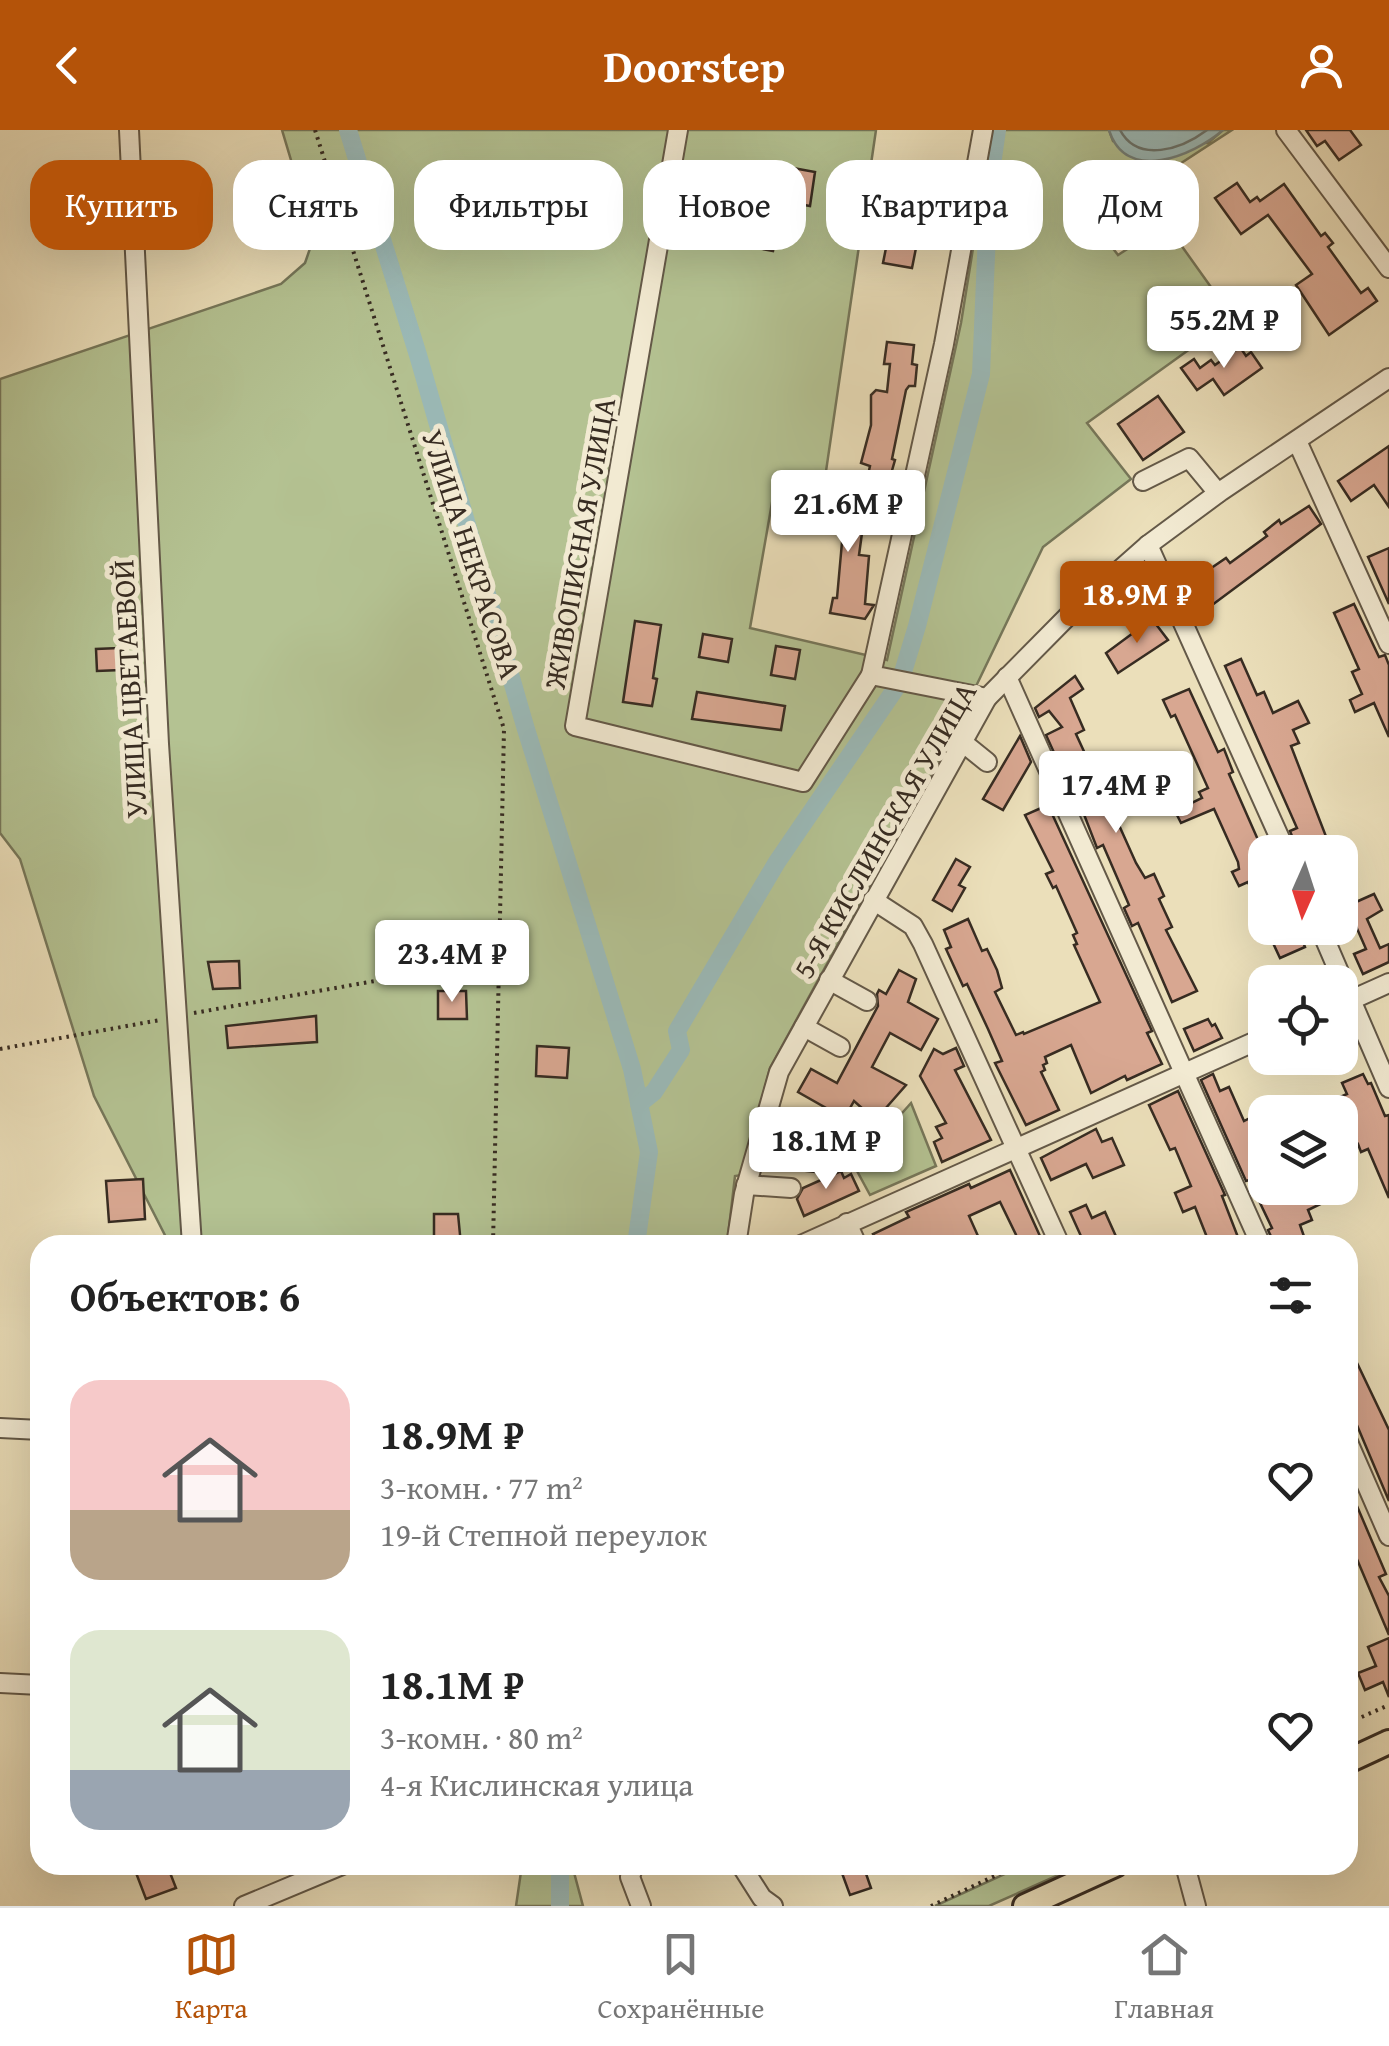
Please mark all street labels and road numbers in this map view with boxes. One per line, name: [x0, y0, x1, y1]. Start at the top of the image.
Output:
street label: ЖИВОПИСНАЯ УЛИЦА: [532, 394, 626, 693]
street label: УЛИЦА НЕКРАСОВА: [411, 424, 533, 684]
street label: УЛИЦА ЦВЕТАЕВОЙ: [100, 559, 158, 819]
street label: 5-Я КИСЛИНСКАЯ УЛИЦА: [781, 674, 987, 986]

